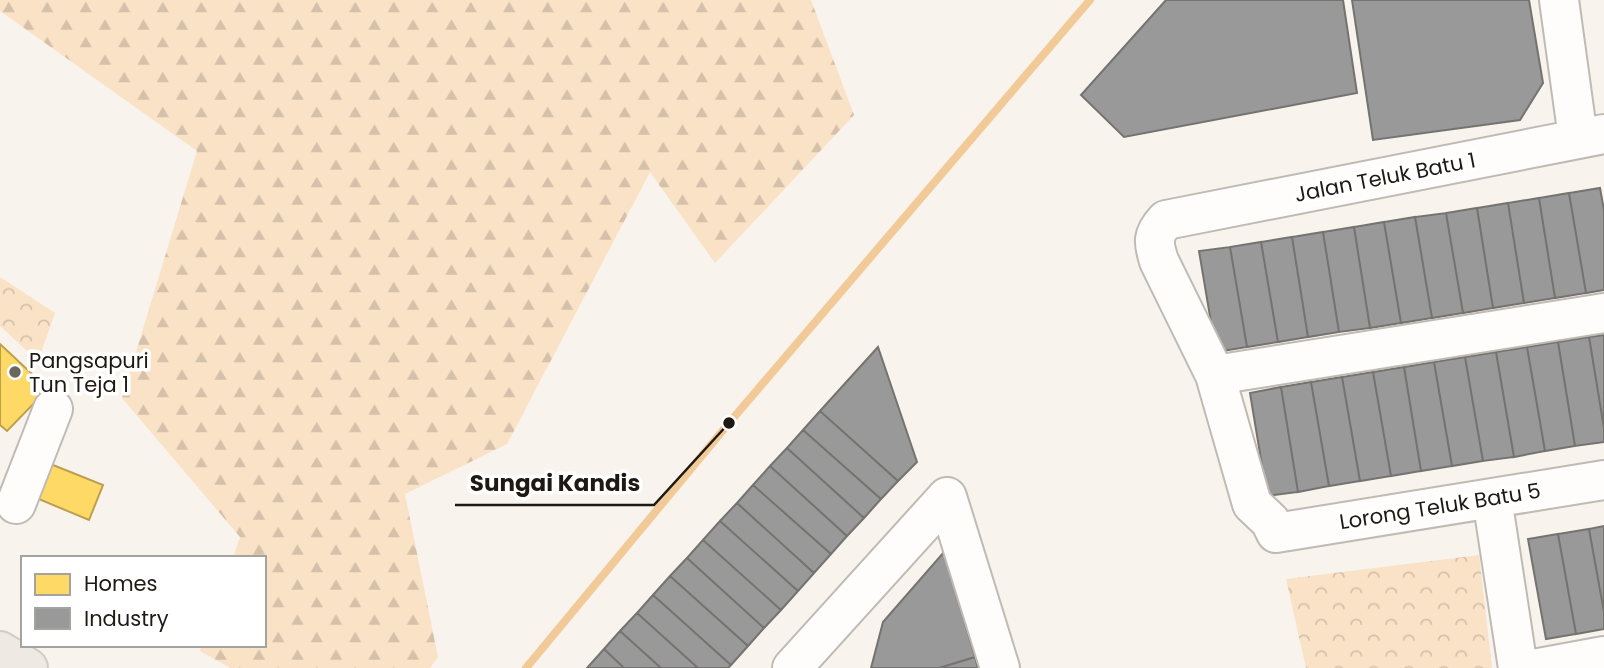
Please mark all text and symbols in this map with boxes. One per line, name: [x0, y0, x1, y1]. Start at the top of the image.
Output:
street label: Jalan Teluk Batu 1: [1292, 145, 1478, 209]
place label: Pangsapuri Tun Teja 1: [29, 346, 149, 399]
marker: Pangsapuri Tun Teja 1: [7, 364, 23, 380]
callout: Sungai Kandis: [455, 461, 654, 505]
text: Sungai Kandis: [470, 467, 640, 499]
street label: Lorong Teluk Batu 5: [1337, 476, 1543, 536]
legend: [21, 556, 266, 647]
text: Homes: [84, 569, 158, 598]
text: Industry: [84, 604, 169, 633]

